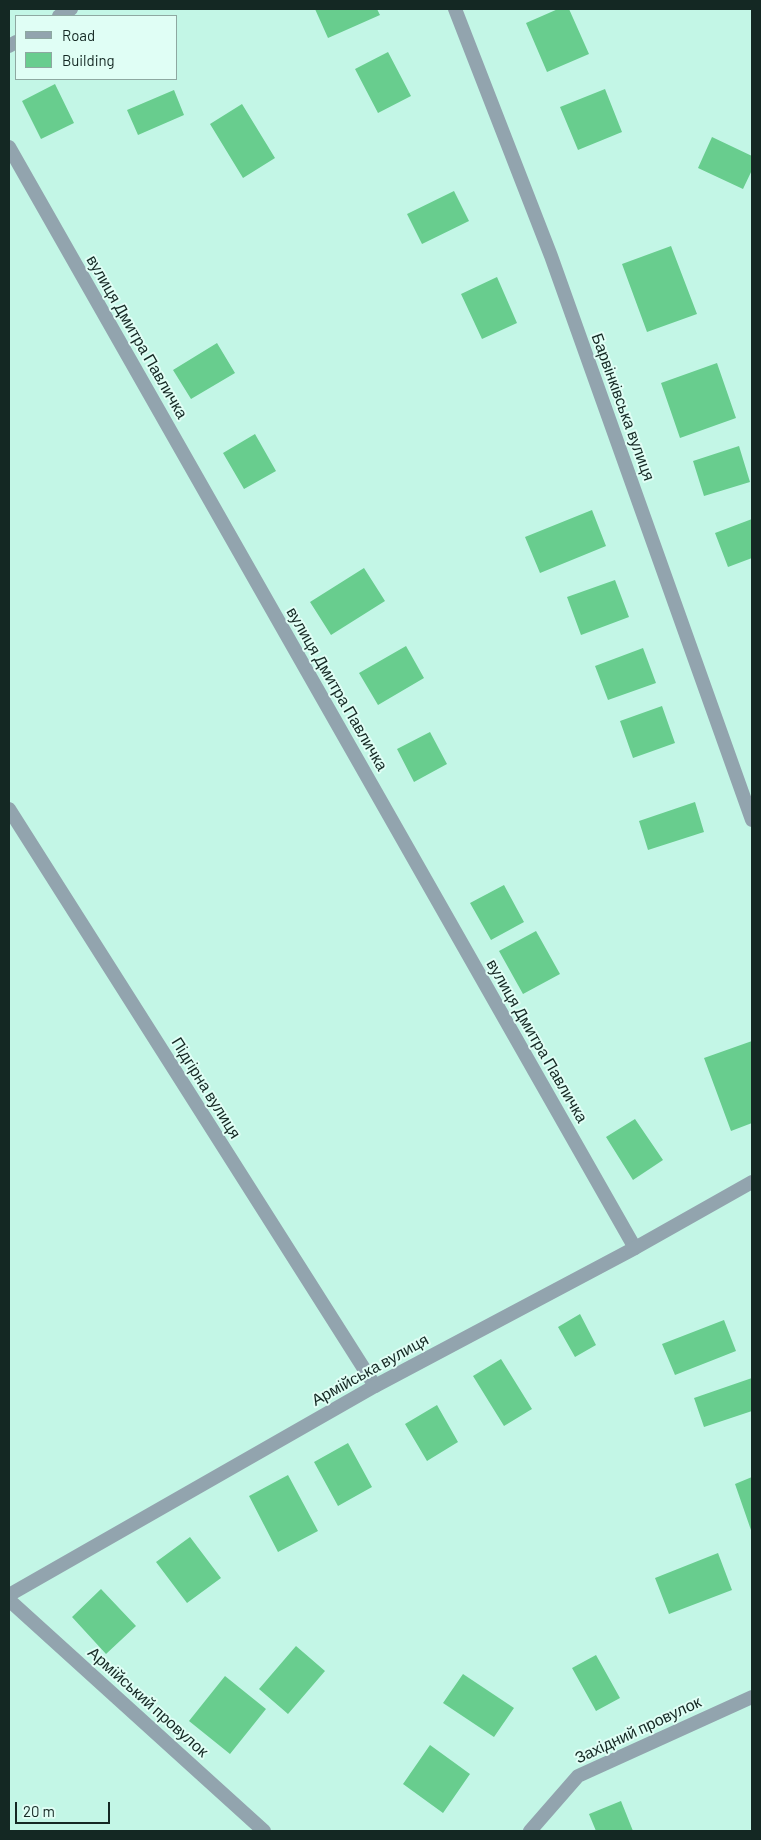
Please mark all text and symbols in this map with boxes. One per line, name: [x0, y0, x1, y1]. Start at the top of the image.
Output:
legend: [15, 15, 178, 80]
text: Road: [62, 26, 95, 44]
text: Building: [62, 51, 115, 69]
street label: вулиця Дмитра Павличка: [82, 252, 192, 422]
street label: Барвінківська вулиця: [587, 331, 659, 483]
street label: вулиця Дмитра Павличка: [282, 604, 392, 774]
street label: вулиця Дмитра Павличка: [482, 956, 592, 1126]
street label: Підгірна вулиця: [167, 1034, 245, 1142]
street label: Армійська вулиця: [308, 1330, 432, 1410]
street label: Армійський провулок: [84, 1643, 212, 1761]
street label: Західний провулок: [572, 1692, 704, 1768]
scale bar: [18, 1792, 112, 1824]
text: 20 m: [23, 1802, 55, 1820]

